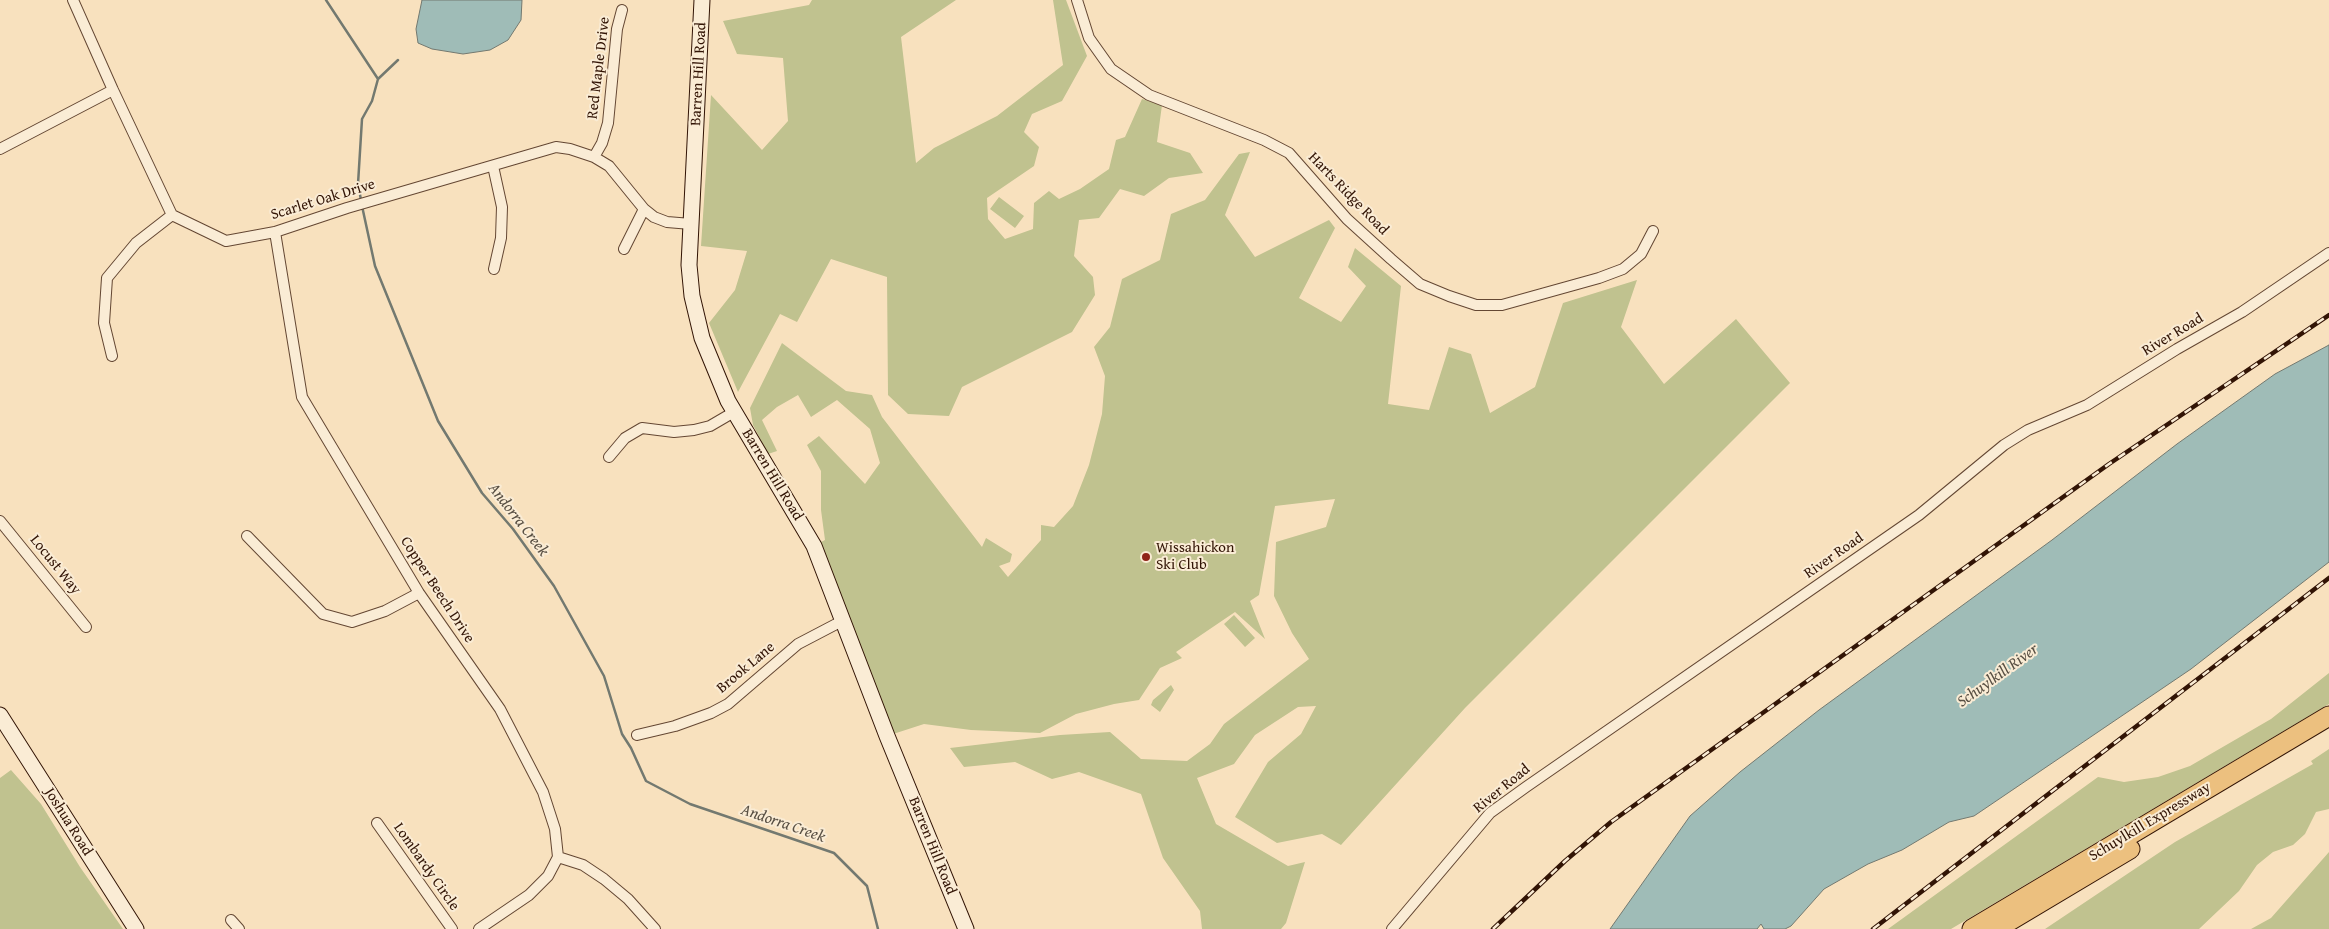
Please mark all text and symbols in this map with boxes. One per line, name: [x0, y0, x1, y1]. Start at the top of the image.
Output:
street label: Red Maple Drive: [584, 16, 614, 120]
street label: Barren Hill Road: [687, 22, 711, 126]
street label: Harts Ridge Road: [1304, 149, 1392, 239]
street label: Scarlet Oak Drive: [269, 176, 377, 224]
street label: River Road: [2139, 310, 2207, 360]
street label: Barren Hill Road: [738, 426, 806, 524]
water label: Andorra Creek: [484, 480, 552, 560]
street label: River Road: [1801, 529, 1867, 583]
street label: Locust Way: [26, 532, 84, 598]
street label: Copper Beech Drive: [396, 534, 478, 646]
place label: Wissahickon Ski Club: [1156, 539, 1234, 574]
marker: Wissahickon Ski Club: [1140, 551, 1152, 563]
street label: Brook Lane: [713, 638, 779, 698]
water label: Schuylkill River: [1954, 640, 2042, 712]
street label: River Road: [1470, 761, 1534, 817]
street label: Schuylkill Expressway: [2086, 779, 2214, 865]
street label: Joshua Road: [40, 785, 96, 859]
street label: Barren Hill Road: [904, 795, 960, 897]
water label: Andorra Creek: [739, 801, 827, 847]
street label: Lombardy Circle: [389, 820, 463, 914]

